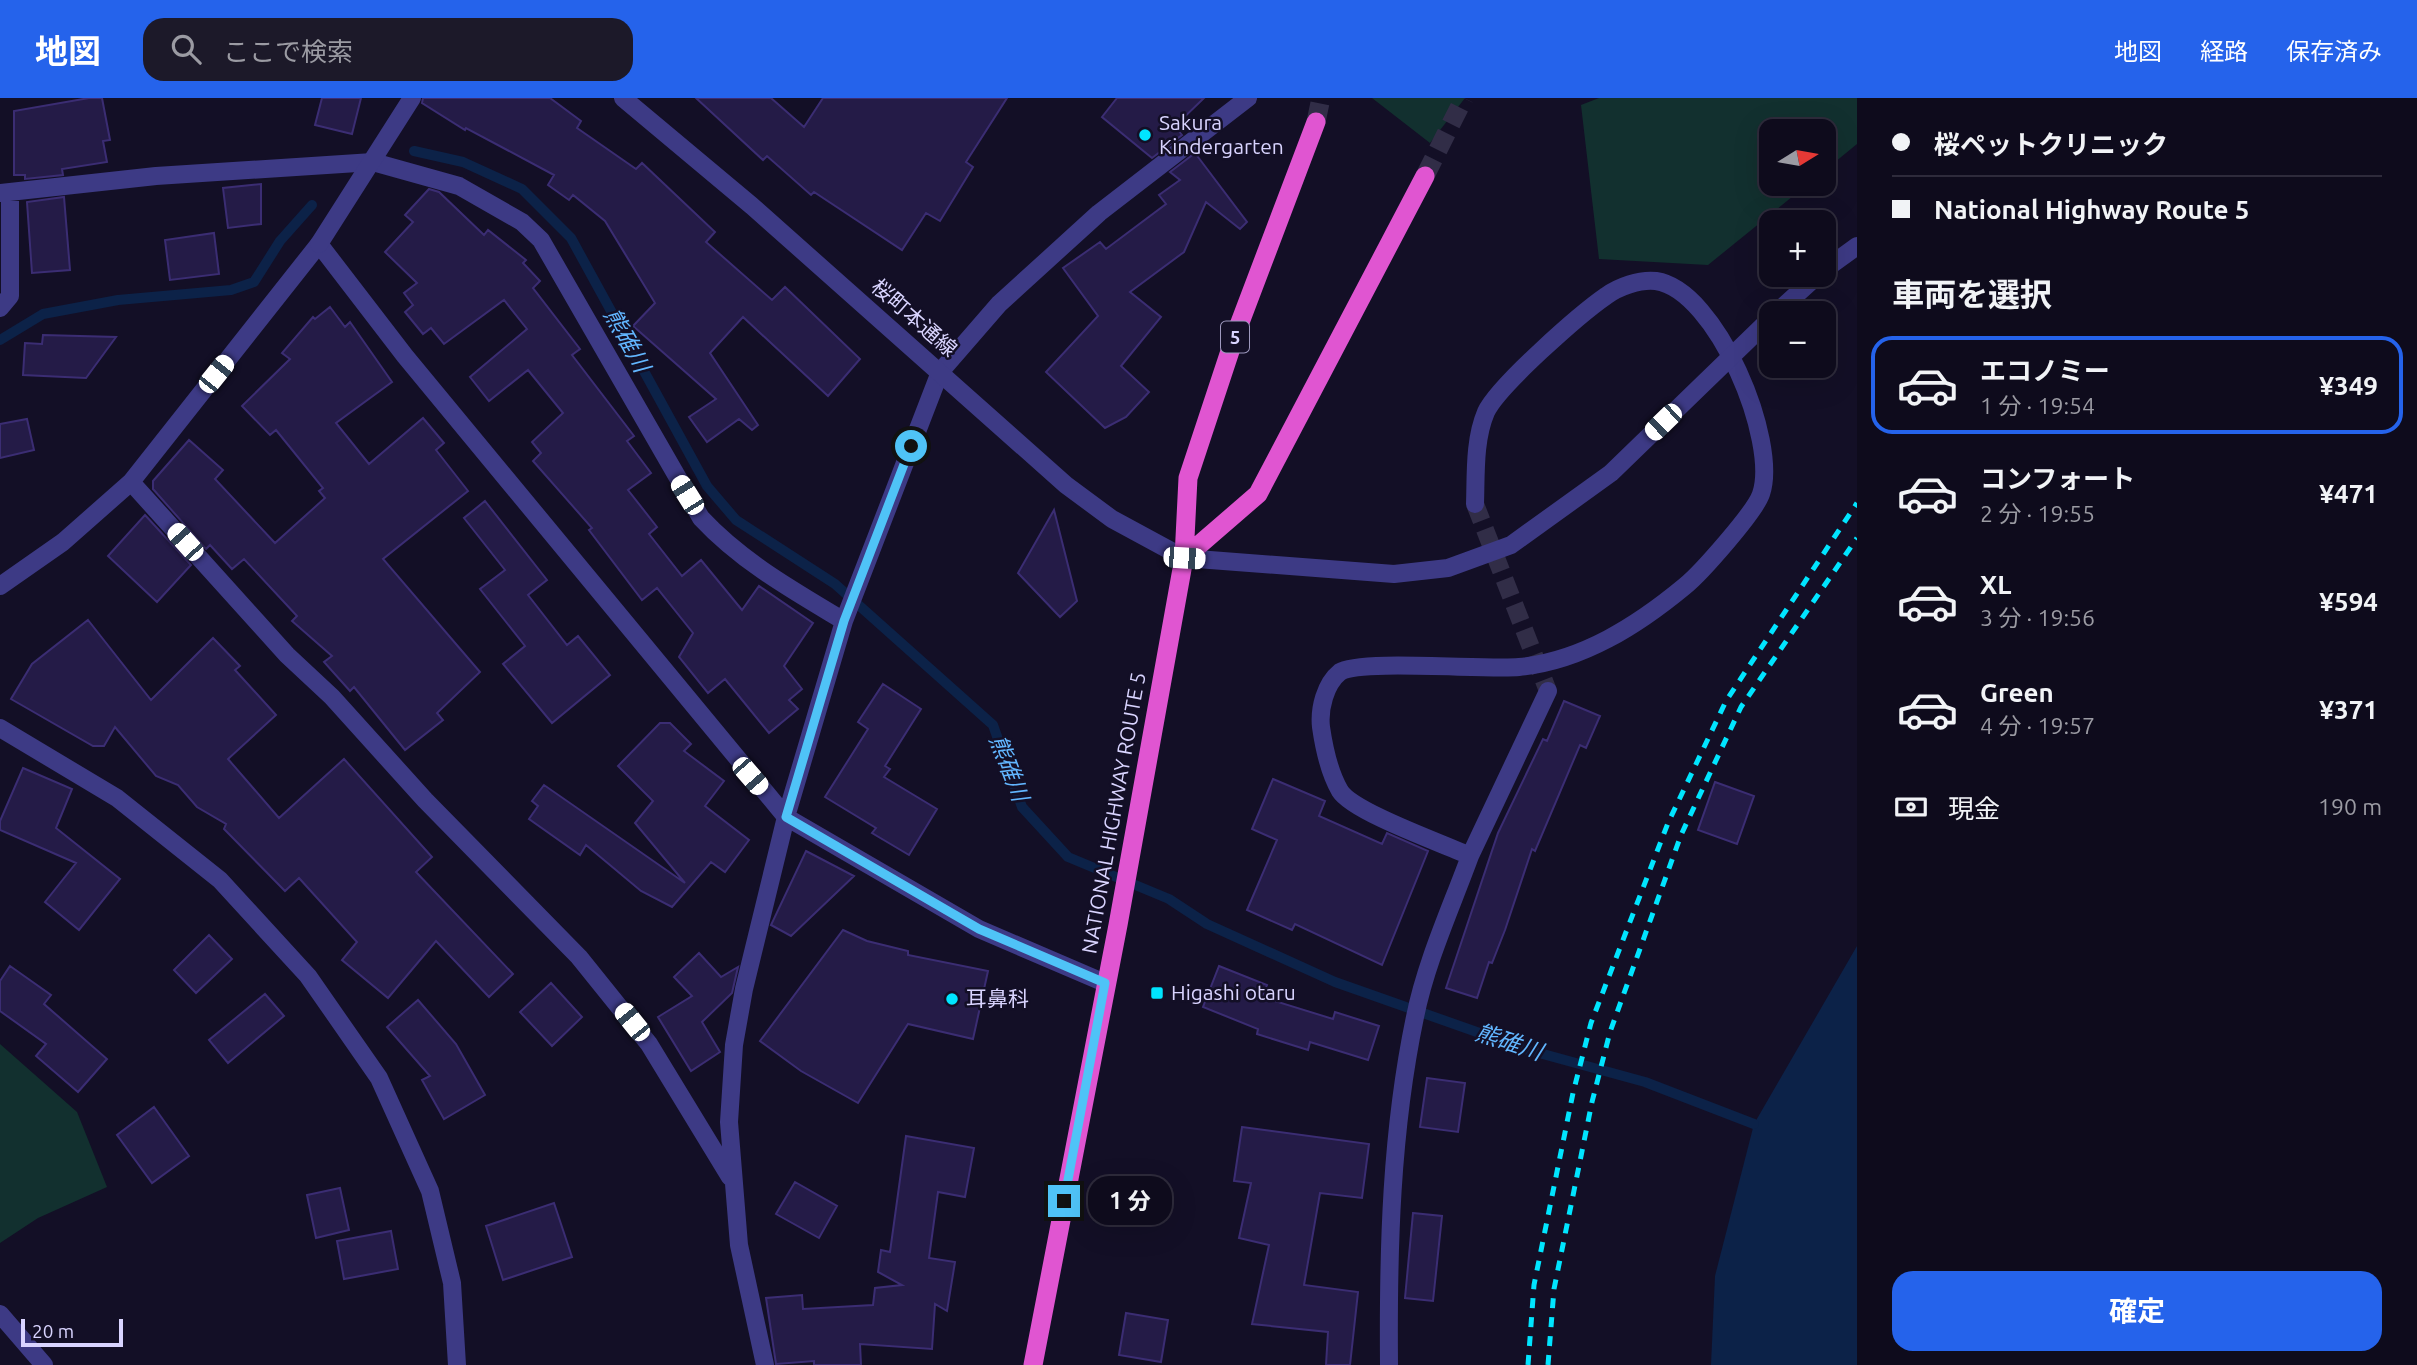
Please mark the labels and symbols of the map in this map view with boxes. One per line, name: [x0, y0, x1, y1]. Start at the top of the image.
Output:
place label: Sakura Kindergarten: [1159, 110, 1284, 158]
north arrow: [1759, 119, 1836, 196]
marker: Sakura Kindergarten: [1137, 127, 1153, 143]
street label: 桜町本通線: [867, 274, 962, 361]
water label: 熊碓川: [600, 304, 657, 379]
road number: 5: [1221, 322, 1249, 353]
car: [195, 351, 238, 397]
car: [1641, 400, 1686, 444]
route start: [895, 430, 927, 462]
car: [667, 472, 708, 518]
car: [164, 519, 207, 565]
car: [1163, 546, 1206, 570]
street label: NATIONAL HIGHWAY ROUTE 5: [1076, 670, 1150, 956]
water label: 熊碓川: [985, 731, 1035, 807]
car: [729, 753, 772, 799]
place label: Higashi otaru: [1171, 980, 1296, 1004]
marker: Higashi otaru: [1149, 985, 1165, 1001]
place label: 耳鼻科: [966, 986, 1029, 1010]
marker: 耳鼻科: [944, 991, 960, 1007]
car: [611, 999, 654, 1045]
water label: 熊碓川: [1472, 1019, 1549, 1065]
callout: 1 分: [1088, 1176, 1172, 1226]
route end: [1048, 1185, 1080, 1217]
scale bar: [21, 1316, 122, 1348]

